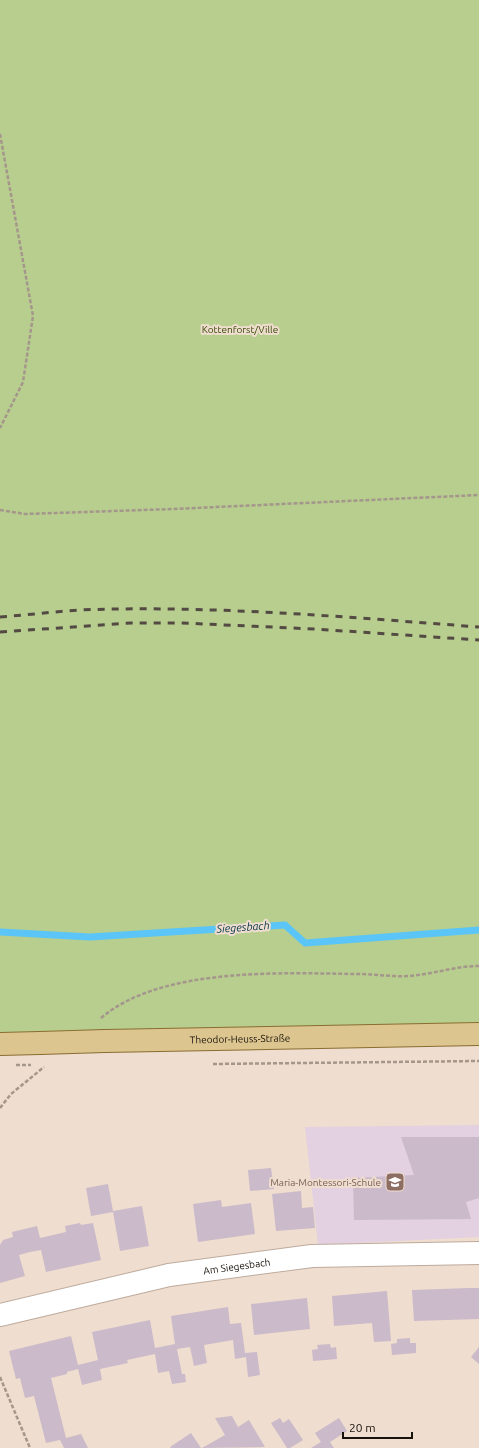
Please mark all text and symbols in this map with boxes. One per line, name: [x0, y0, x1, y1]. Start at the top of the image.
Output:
park label: Kottenforst/Ville: [202, 324, 278, 335]
water label: Siegesbach: [215, 919, 270, 935]
street label: Theodor-Heuss-Straße: [190, 1032, 290, 1045]
school or university icon: Maria-Montessori-Schule: [384, 1171, 406, 1193]
place label: Maria-Montessori-Schule: [270, 1177, 381, 1188]
street label: Am Siegesbach: [202, 1256, 271, 1276]
scale bar: [343, 1414, 412, 1440]
text: 20 m: [349, 1421, 376, 1434]

